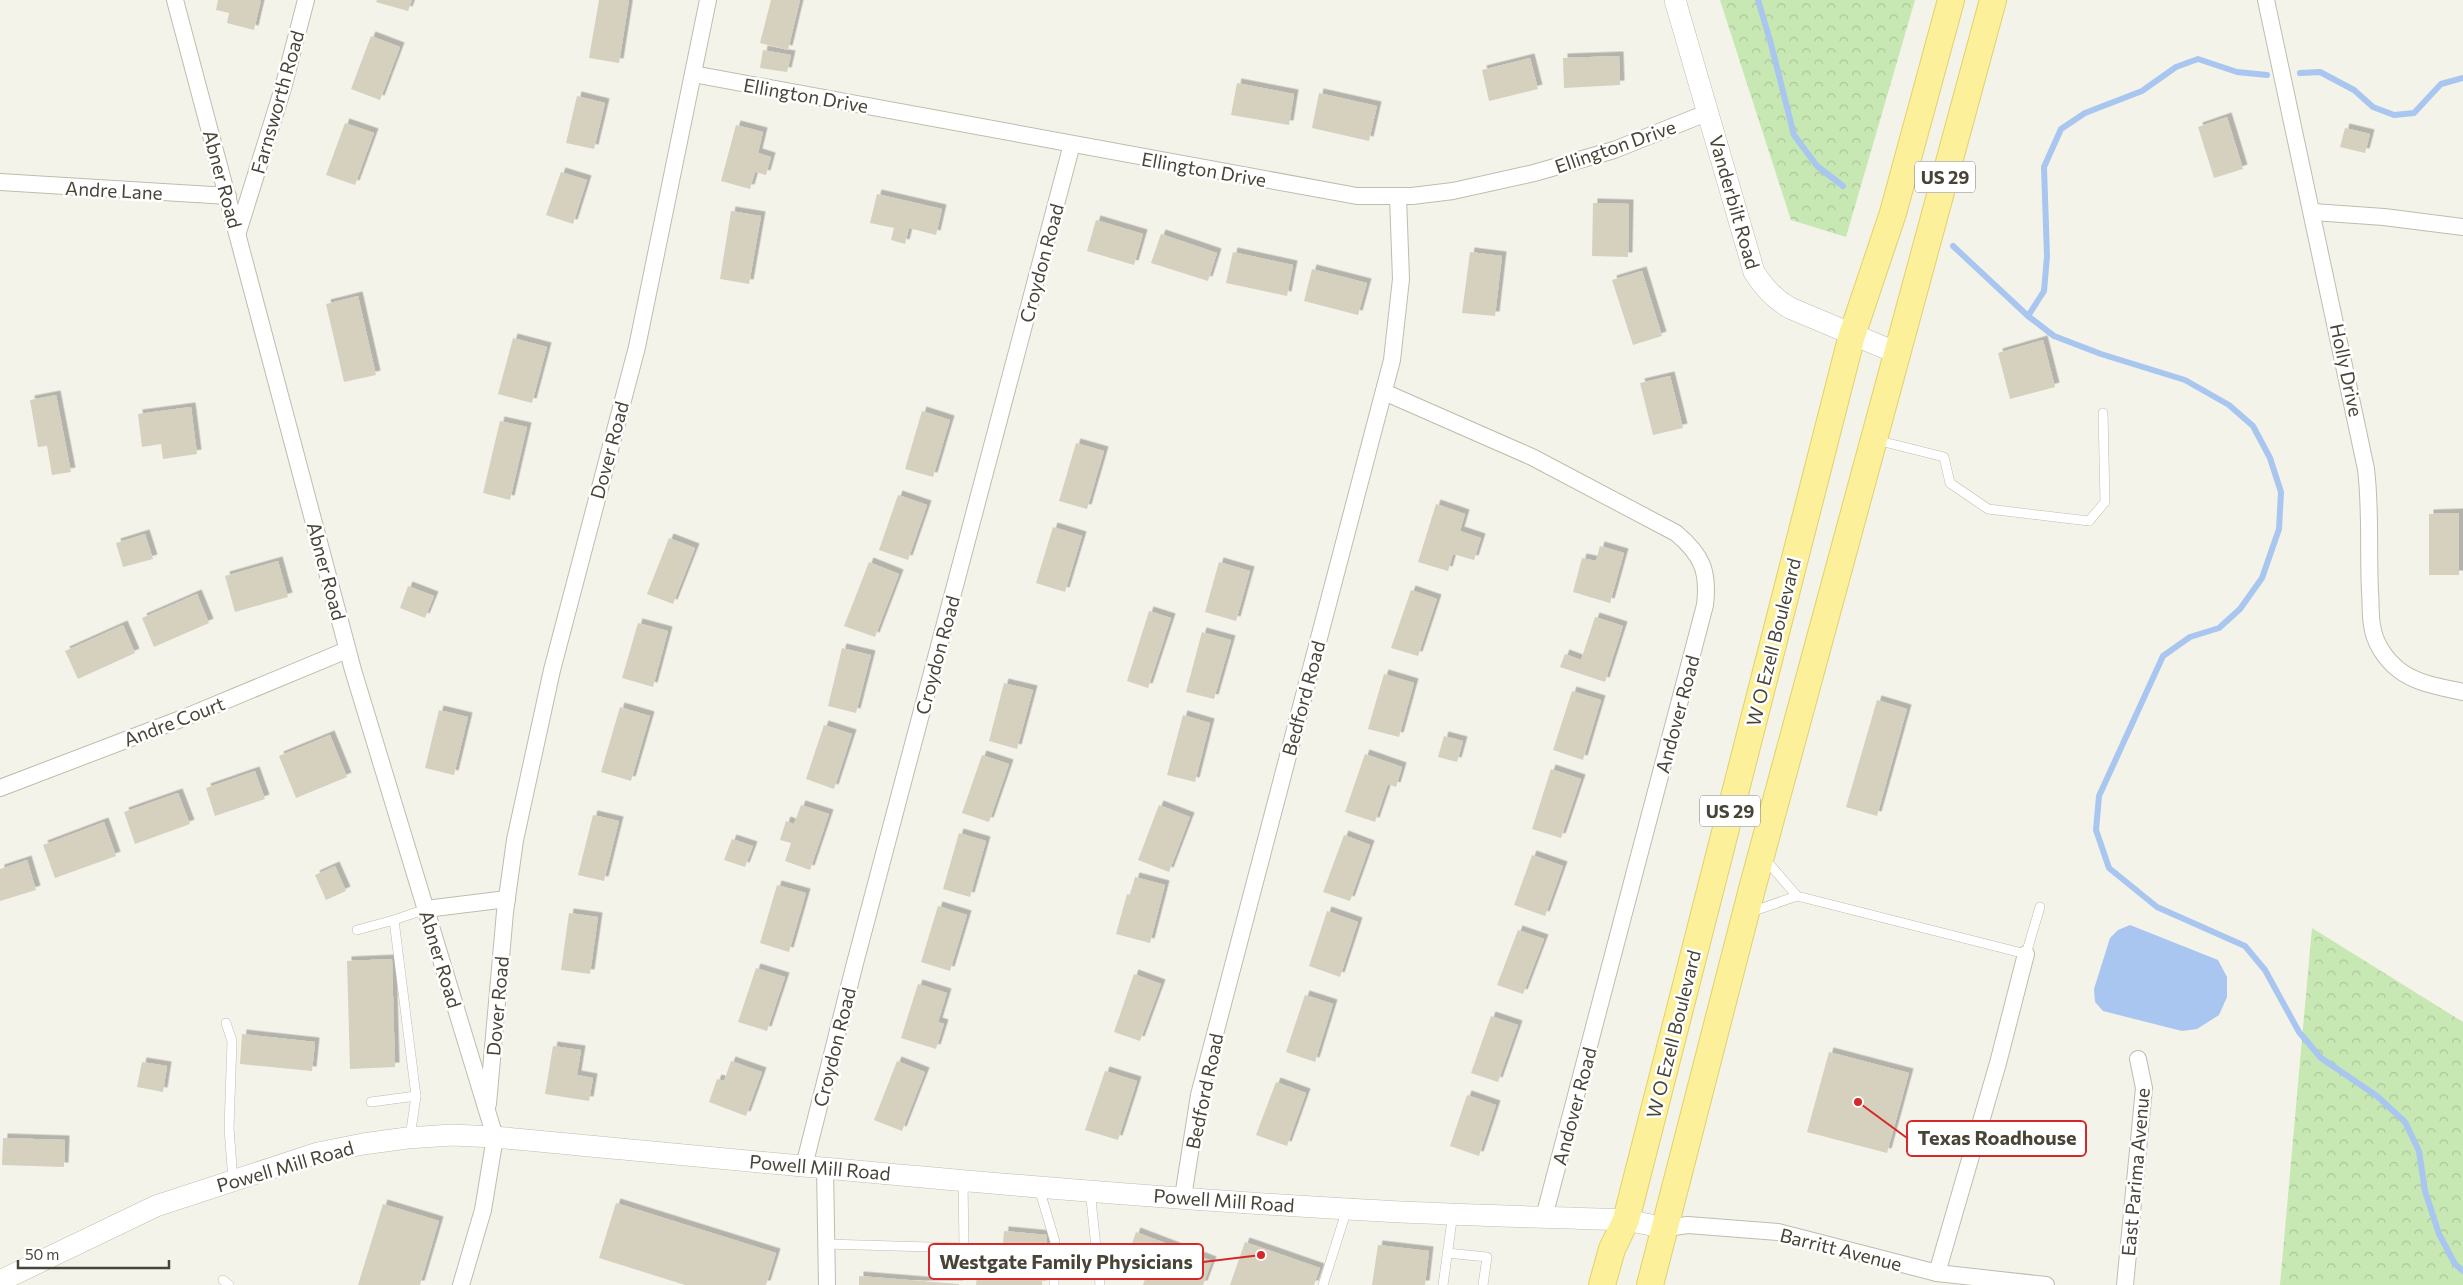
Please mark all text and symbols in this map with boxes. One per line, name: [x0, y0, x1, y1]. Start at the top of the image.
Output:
street label: Farnsworth Road: [246, 28, 308, 176]
street label: Ellington Drive: [742, 73, 870, 117]
street label: Ellington Drive: [1551, 115, 1679, 177]
street label: Abner Road: [199, 127, 247, 231]
street label: Vanderbilt Road: [1705, 132, 1765, 272]
street label: Ellington Drive: [1140, 147, 1268, 191]
road number: US 29: [1915, 162, 1975, 192]
street label: Andre Lane: [65, 176, 163, 204]
street label: Croydon Road: [1014, 201, 1068, 325]
street label: Holly Drive: [2326, 321, 2368, 419]
street label: Dover Road: [585, 399, 633, 501]
street label: Abner Road: [303, 519, 351, 623]
street label: W O Ezell Boulevard: [1741, 555, 1805, 729]
street label: Croydon Road: [910, 593, 964, 717]
street label: Bedford Road: [1277, 638, 1329, 758]
street label: Andover Road: [1650, 653, 1704, 775]
street label: Andre Court: [120, 691, 228, 751]
road number: US 29: [1700, 796, 1760, 826]
street label: Abner Road: [415, 907, 467, 1011]
street label: W O Ezell Boulevard: [1641, 947, 1705, 1121]
street label: Dover Road: [481, 955, 513, 1057]
street label: Croydon Road: [808, 985, 860, 1109]
street label: Bedford Road: [1180, 1031, 1228, 1151]
street label: Andover Road: [1547, 1045, 1601, 1167]
street label: East Parima Avenue: [2116, 1087, 2154, 1257]
callout: Texas Roadhouse: [1907, 1121, 2086, 1156]
text: Texas Roadhouse: [1917, 1125, 2077, 1149]
street label: Powell Mill Road: [214, 1135, 356, 1197]
street label: Powell Mill Road: [748, 1149, 892, 1185]
street label: Powell Mill Road: [1153, 1184, 1295, 1216]
street label: Barritt Avenue: [1778, 1223, 1904, 1275]
scale bar: [18, 1238, 169, 1270]
callout: Westgate Family Physicians: [929, 1244, 1203, 1279]
text: 50 m: [25, 1245, 59, 1263]
text: Westgate Family Physicians: [939, 1249, 1193, 1273]

